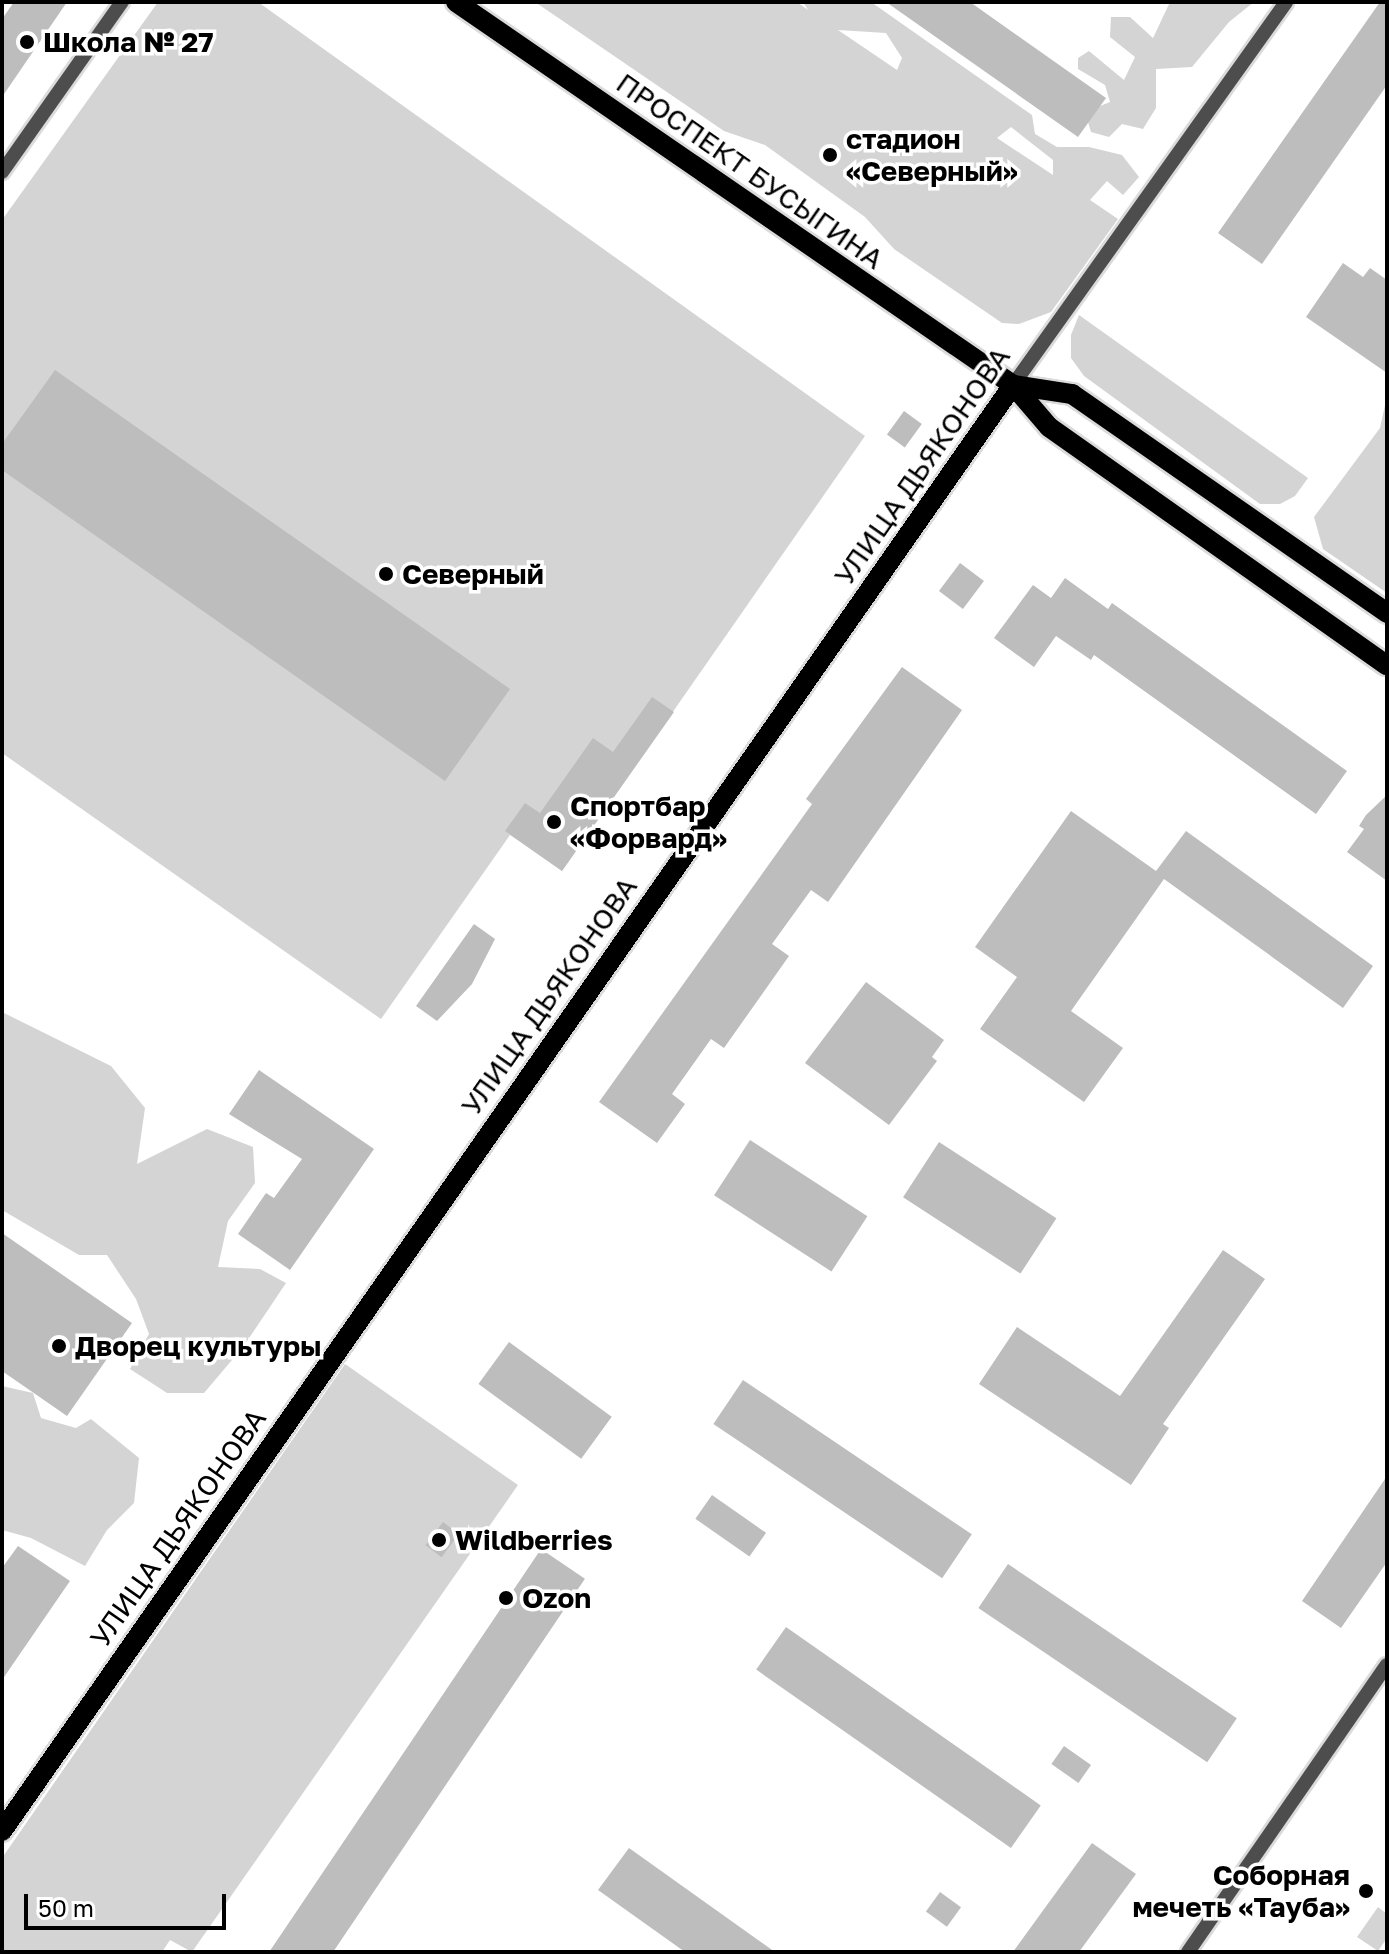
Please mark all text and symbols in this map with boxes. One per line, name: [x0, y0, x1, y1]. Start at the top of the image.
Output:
place label: Школа № 27: [43, 25, 214, 59]
marker: Школа № 27: [18, 33, 36, 51]
street label: ПРОСПЕКТ БУСЫГИНА: [610, 66, 890, 276]
place label: стадион «Северный»: [846, 122, 1018, 188]
marker: стадион «Северный»: [821, 146, 839, 164]
street label: УЛИЦА ДЬЯКОНОВА: [827, 341, 1017, 591]
place label: Северный: [402, 557, 544, 591]
marker: Северный: [377, 565, 395, 583]
place label: Спортбар «Форвард»: [570, 789, 727, 855]
marker: Спортбар «Форвард»: [545, 813, 563, 831]
street label: УЛИЦА ДЬЯКОНОВА: [454, 871, 644, 1121]
place label: Дворец культуры: [75, 1329, 321, 1363]
marker: Дворец культуры: [50, 1337, 68, 1355]
street label: УЛИЦА ДЬЯКОНОВА: [83, 1403, 273, 1653]
place label: Wildberries: [455, 1523, 613, 1557]
marker: Wildberries: [430, 1531, 448, 1549]
place label: Ozon: [522, 1581, 591, 1615]
marker: Ozon: [497, 1589, 515, 1607]
place label: Соборная мечеть «Тауба»: [1132, 1858, 1350, 1924]
scale bar: [28, 1878, 230, 1928]
marker: Соборная мечеть «Тауба»: [1357, 1882, 1375, 1900]
text: 50 m: [38, 1893, 94, 1922]

